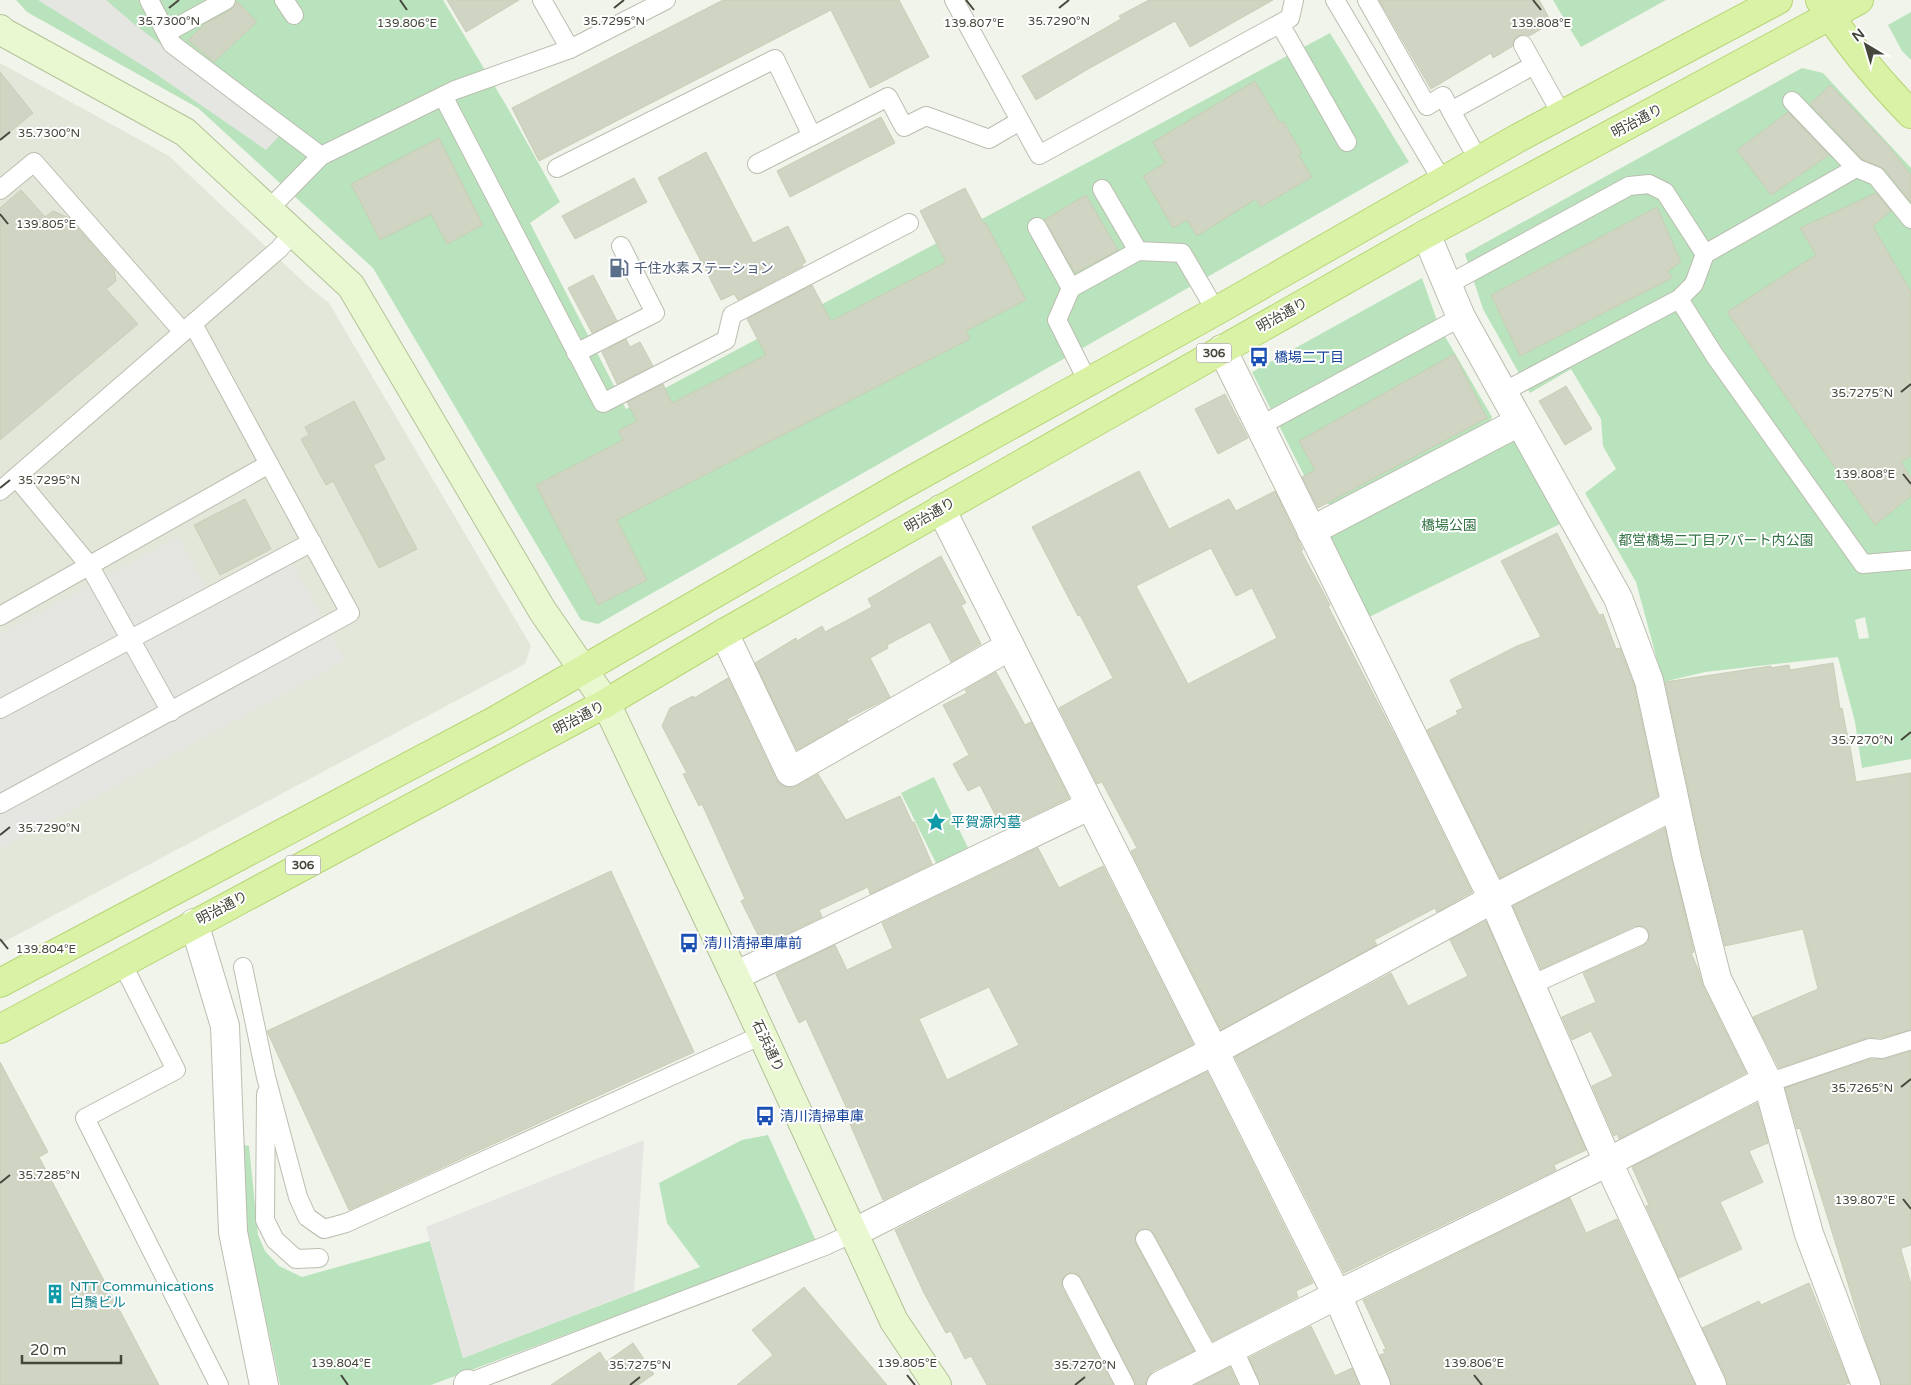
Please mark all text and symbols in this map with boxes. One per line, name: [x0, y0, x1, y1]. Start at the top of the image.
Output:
text: 35.7300°N: [138, 14, 200, 28]
text: 35.7295°N: [583, 14, 645, 28]
text: 35.7290°N: [1028, 14, 1090, 28]
text: 139.806°E: [377, 16, 438, 30]
text: 139.807°E: [944, 16, 1005, 30]
text: 139.808°E: [1511, 16, 1572, 30]
north arrow: [1841, 20, 1891, 70]
text: N: [1849, 25, 1868, 45]
street label: 明治通り: [1608, 100, 1666, 142]
text: 35.7300°N: [18, 126, 80, 140]
text: 139.805°E: [16, 217, 76, 231]
fuel station icon: 千住水素ステーション: [608, 257, 630, 279]
place label: 千住水素ステーション: [634, 260, 774, 277]
street label: 明治通り: [1253, 294, 1311, 336]
road number: 306: [1196, 343, 1232, 362]
bus stop icon: 橋場二丁目: [1248, 346, 1270, 368]
place label: 橋場二丁目: [1274, 349, 1344, 366]
text: 35.7275°N: [1831, 386, 1893, 400]
text: 139.808°E: [1835, 467, 1896, 481]
text: 35.7295°N: [18, 473, 80, 487]
street label: 明治通り: [902, 494, 958, 536]
park label: 橋場公園: [1421, 517, 1477, 534]
park label: 都営橋場二丁目アパート内公園: [1618, 532, 1814, 549]
street label: 明治通り: [550, 697, 608, 739]
text: 35.7270°N: [1831, 733, 1893, 747]
place icon: 平賀源内墓: [925, 811, 947, 833]
place label: 平賀源内墓: [951, 814, 1021, 831]
text: 35.7290°N: [18, 821, 80, 835]
road number: 306: [286, 856, 320, 874]
street label: 明治通り: [193, 887, 251, 929]
bus stop icon: 清川清掃車庫前: [678, 932, 700, 954]
place label: 清川清掃車庫前: [704, 935, 802, 952]
text: 139.804°E: [16, 942, 77, 956]
street label: 石浜通り: [748, 1017, 788, 1075]
text: 35.7265°N: [1831, 1081, 1893, 1095]
bus stop icon: 清川清掃車庫: [754, 1105, 776, 1127]
place label: 清川清掃車庫: [780, 1108, 864, 1125]
text: 35.7285°N: [18, 1168, 80, 1182]
text: 139.807°E: [1835, 1193, 1896, 1207]
place label: NTT Communications 白鬚ビル: [70, 1278, 214, 1311]
building icon: NTT Communications 白鬚ビル: [44, 1283, 66, 1305]
scale bar: [22, 1332, 121, 1364]
text: 20 m: [30, 1341, 67, 1359]
text: 139.804°E: [311, 1356, 372, 1370]
text: 139.805°E: [877, 1356, 937, 1370]
text: 139.806°E: [1444, 1356, 1505, 1370]
text: 35.7275°N: [609, 1358, 671, 1372]
text: 35.7270°N: [1054, 1358, 1116, 1372]

